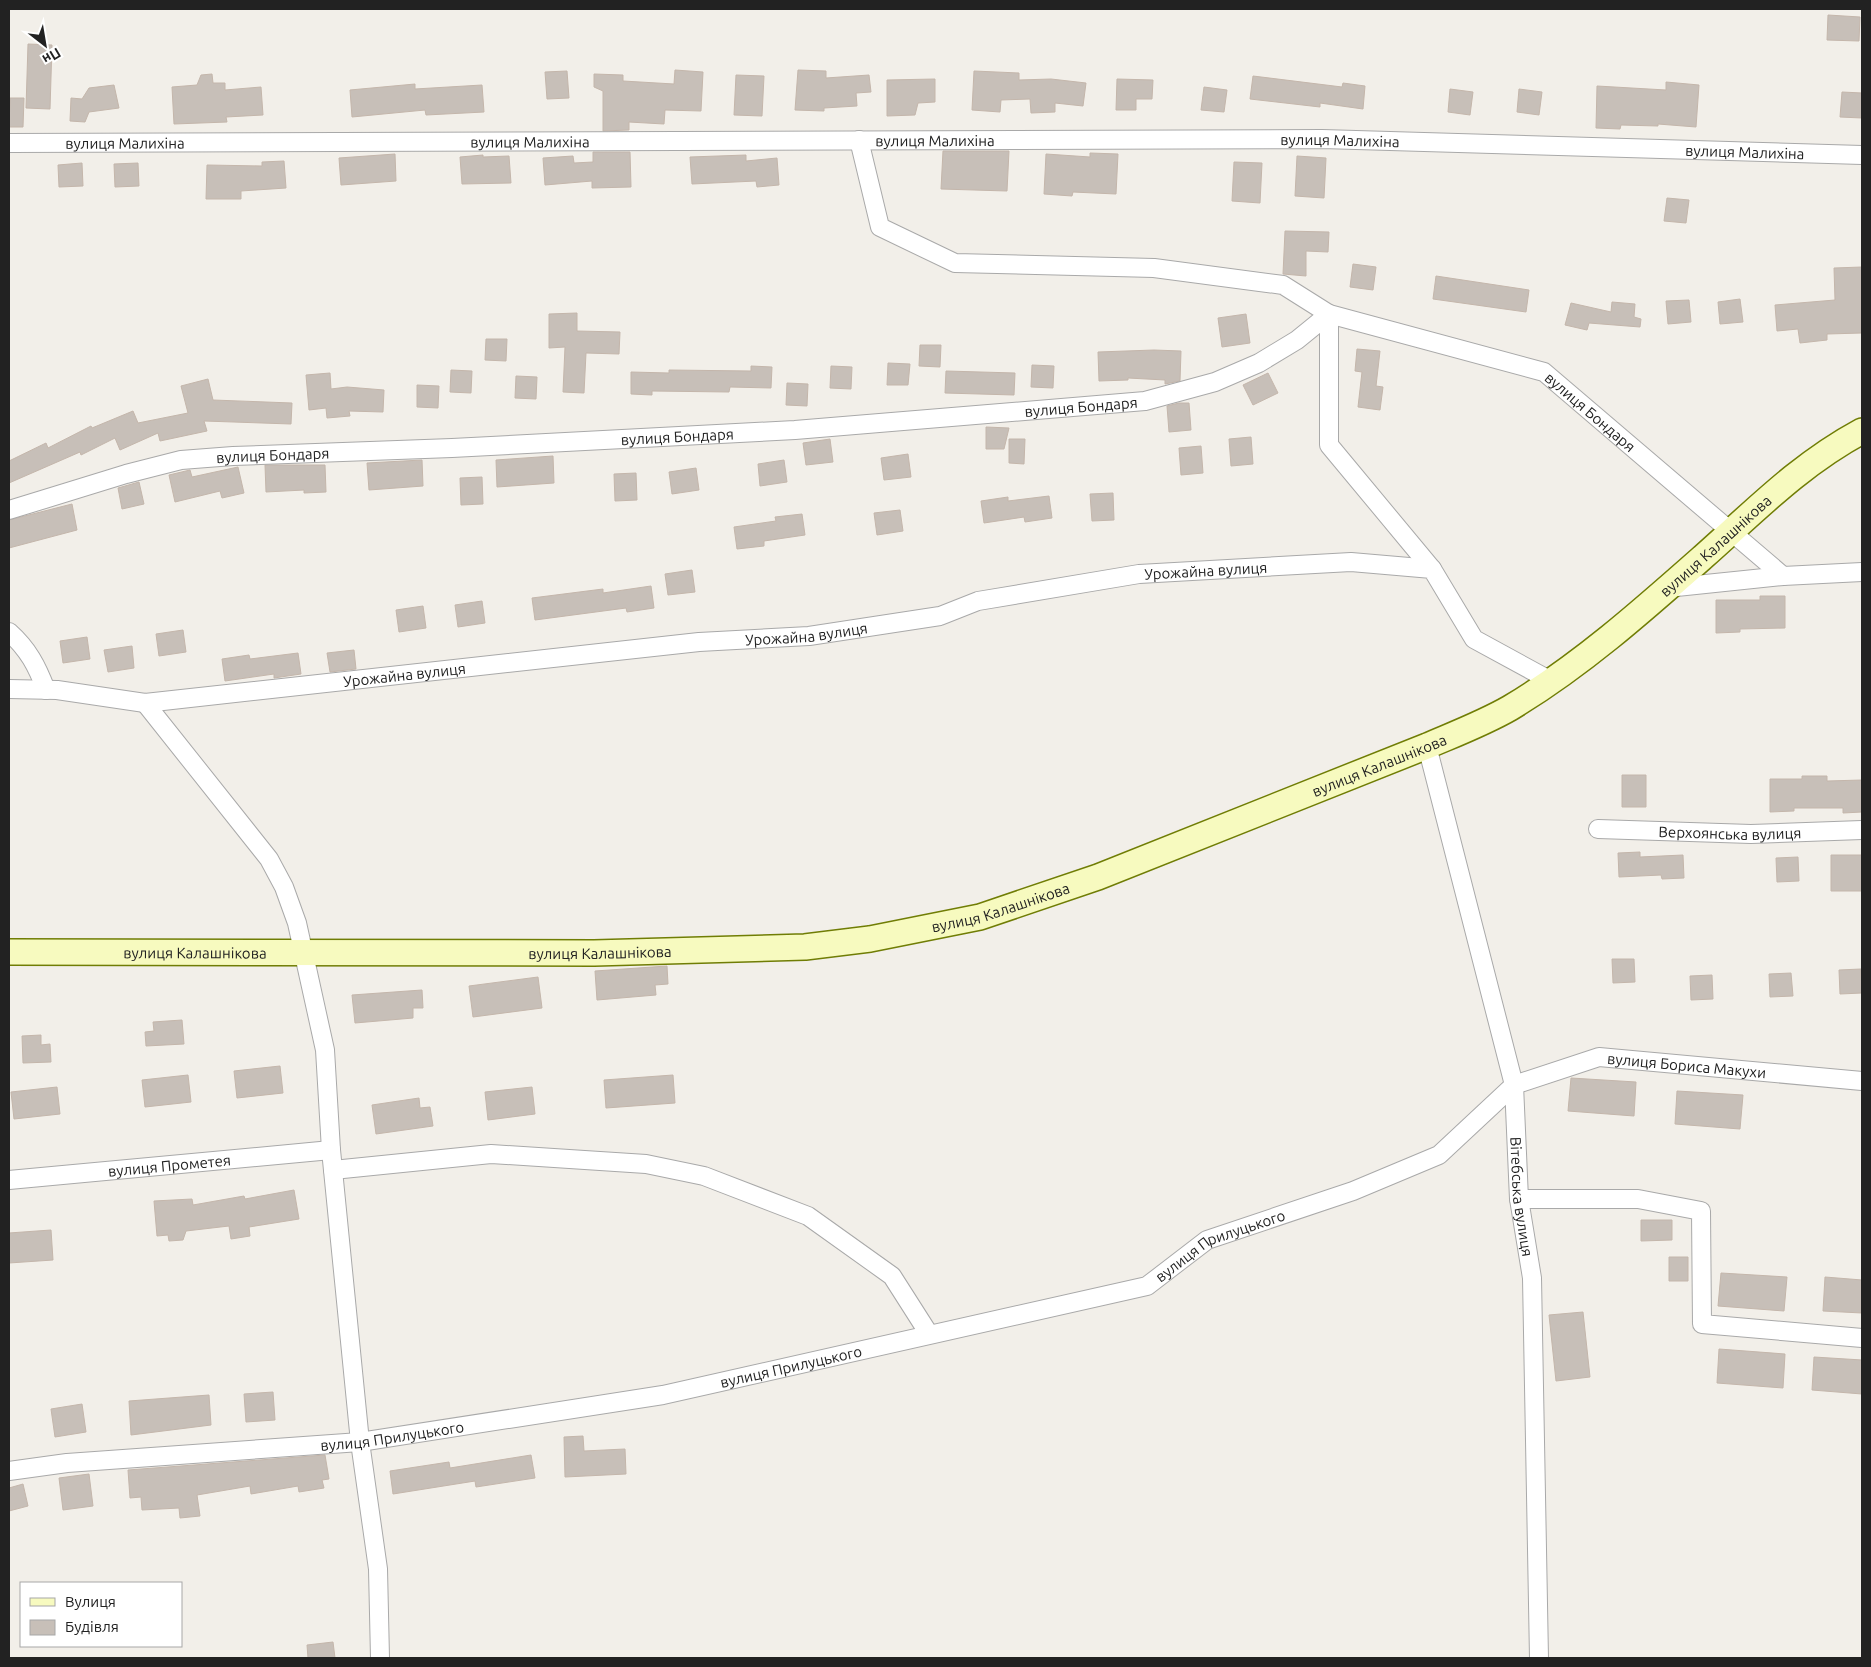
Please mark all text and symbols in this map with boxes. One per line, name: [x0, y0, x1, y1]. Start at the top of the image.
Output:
north arrow: [20, 20, 70, 70]
text: Пн: [40, 45, 64, 68]
street label: вулиця Малихіна: [1280, 130, 1400, 150]
street label: вулиця Малихіна: [875, 131, 995, 149]
street label: вулиця Малихіна: [470, 133, 590, 150]
street label: вулиця Малихіна: [65, 134, 185, 151]
street label: вулиця Малихіна: [1685, 141, 1805, 162]
street label: вулиця Бондаря: [1542, 368, 1639, 455]
street label: вулиця Бондаря: [1024, 393, 1138, 419]
street label: вулиця Бондаря: [620, 425, 734, 448]
street label: вулиця Бондаря: [215, 444, 330, 466]
street label: вулиця Калашнікова: [1656, 491, 1774, 600]
street label: Урожайна вулиця: [1144, 558, 1268, 582]
street label: Урожайна вулиця: [745, 619, 869, 648]
street label: Урожайна вулиця: [342, 659, 467, 690]
street label: вулиця Калашнікова: [1309, 730, 1449, 799]
street label: Верхоянська вулиця: [1658, 822, 1802, 843]
street label: вулиця Калашнікова: [930, 879, 1072, 935]
street label: вулиця Калашнікова: [528, 942, 672, 962]
street label: вулиця Калашнікова: [123, 944, 267, 961]
street label: вулиця Бориса Макухи: [1606, 1049, 1767, 1081]
street label: Вітебська вулиця: [1508, 1136, 1537, 1258]
street label: вулиця Прометея: [107, 1151, 231, 1179]
street label: вулиця Прилуцького: [1152, 1206, 1287, 1285]
street label: вулиця Прилуцького: [718, 1342, 863, 1390]
street label: вулиця Прилуцького: [320, 1417, 465, 1453]
legend: [20, 1582, 182, 1647]
text: Вулиця: [65, 1593, 116, 1610]
text: Будівля: [65, 1618, 119, 1635]

